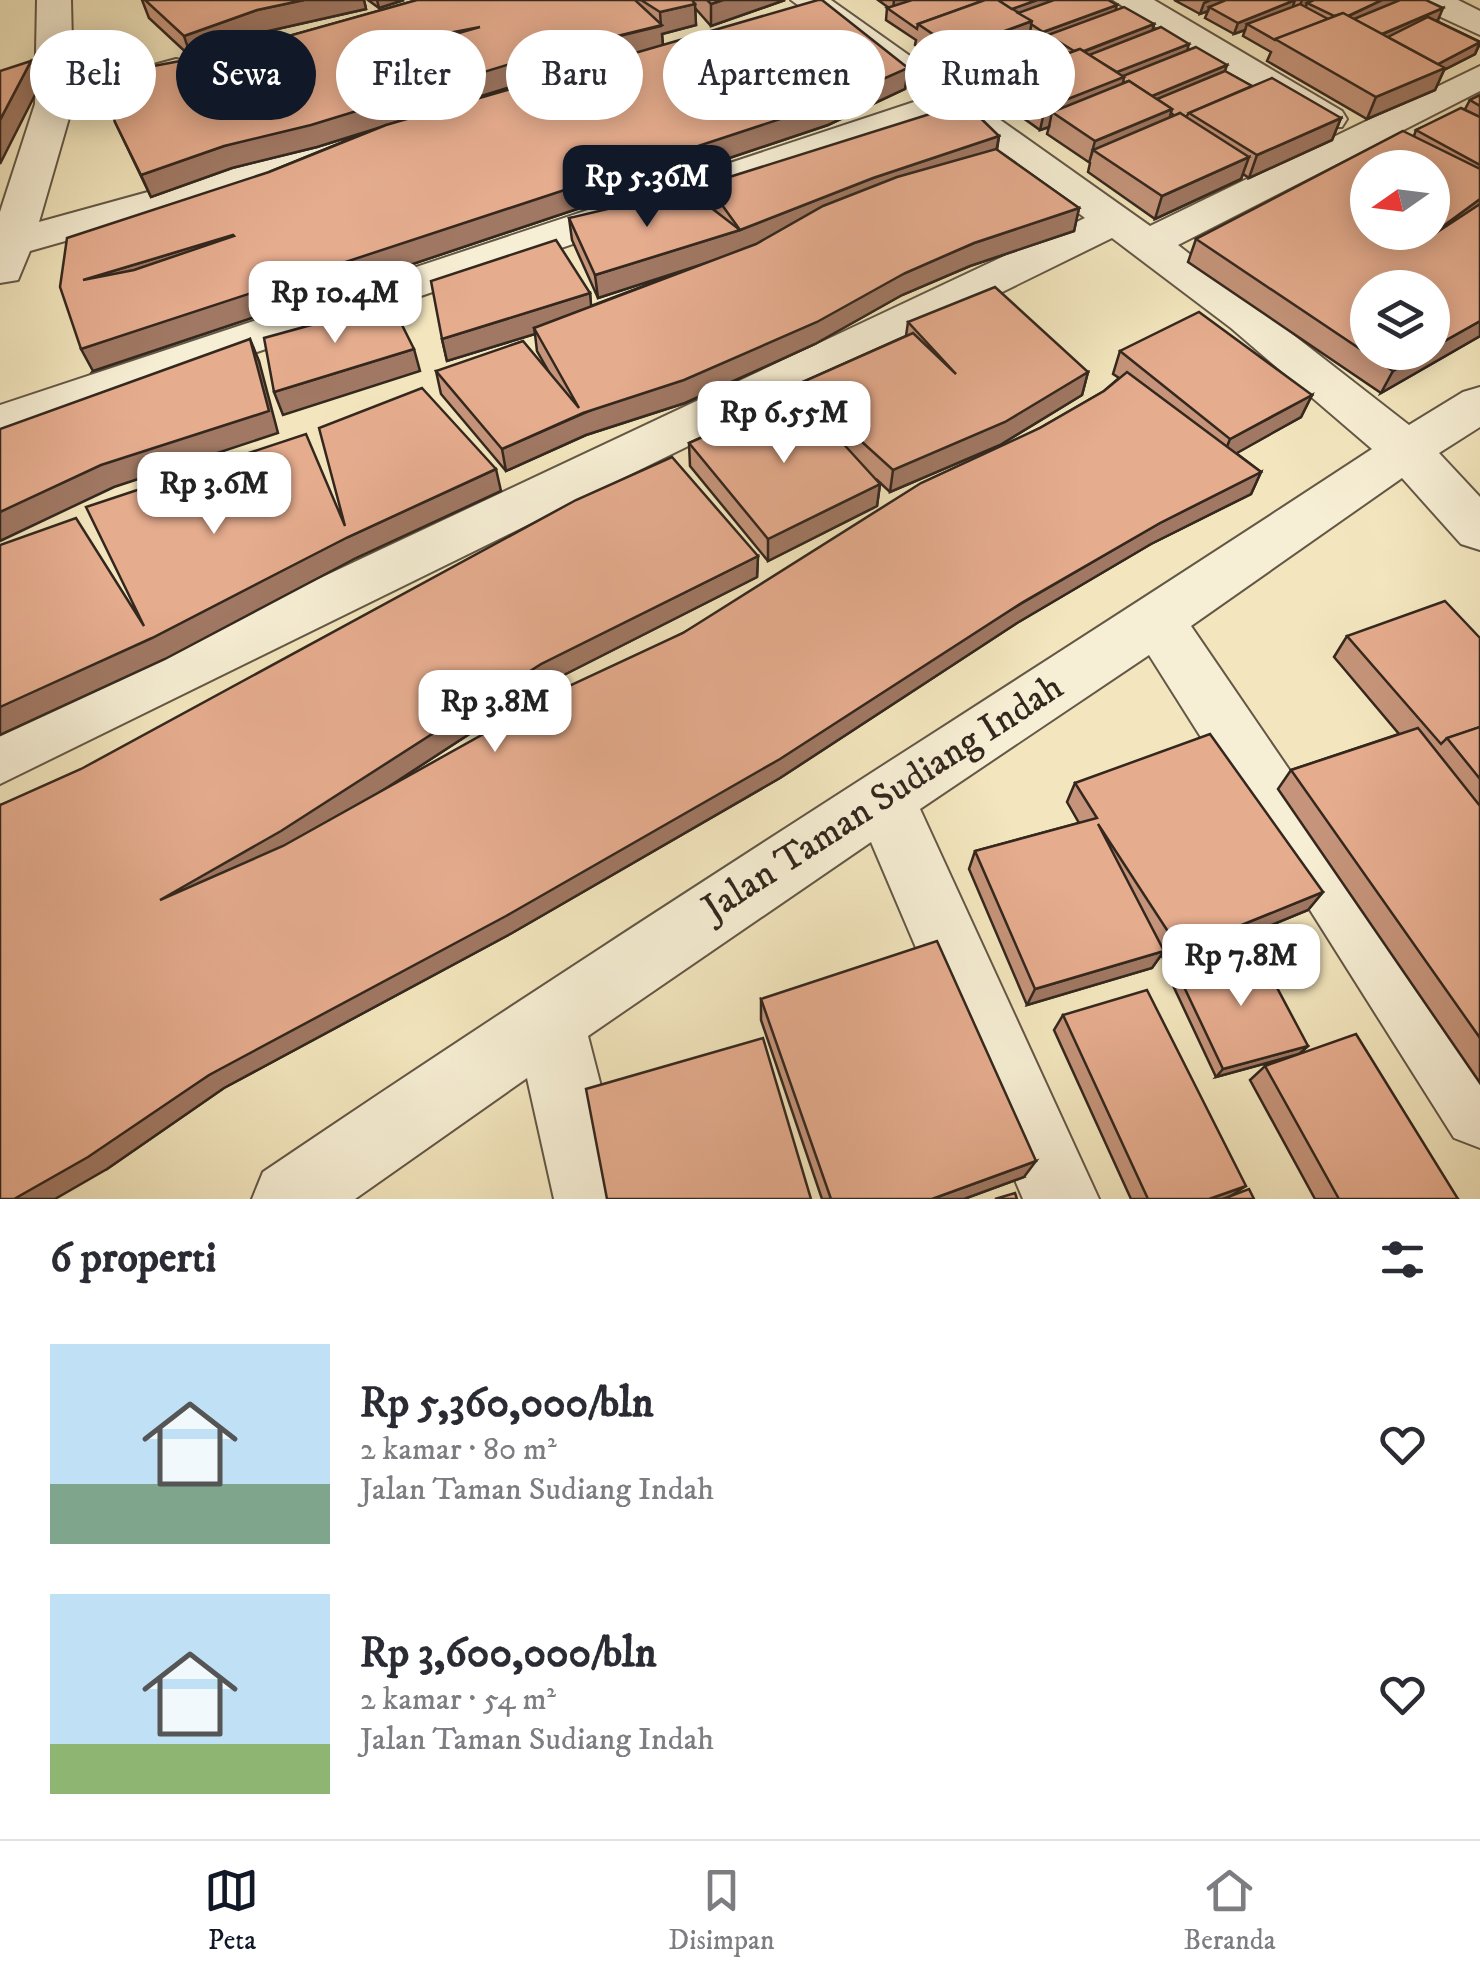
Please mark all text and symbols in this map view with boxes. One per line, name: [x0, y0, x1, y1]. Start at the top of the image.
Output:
chip: Beli: [30, 30, 156, 120]
chip: Sewa: [176, 30, 316, 120]
chip: Filter: [336, 30, 486, 120]
chip: Baru: [506, 30, 643, 120]
chip: Apartemen: [663, 30, 885, 120]
chip: Rumah: [905, 30, 1075, 120]
pin: Rp 5.36M: [544, 145, 750, 230]
north arrow: [1350, 150, 1450, 250]
map controls: [1350, 150, 1450, 370]
text: Rp 5.36M: [585, 157, 709, 197]
pin: Rp 10.4M: [232, 261, 438, 346]
button: layers: [1350, 270, 1450, 370]
text: Rp 10.4M: [271, 273, 399, 313]
pin: Rp 6.55M: [681, 381, 887, 466]
text: Rp 6.55M: [719, 393, 849, 433]
pin: Rp 3.6M: [122, 452, 306, 537]
text: Rp 3.6M: [159, 464, 269, 504]
street label: Jalan Taman Sudiang Indah: [691, 663, 1072, 934]
pin: Rp 3.8M: [403, 670, 587, 755]
text: Rp 3.8M: [441, 682, 549, 722]
pin: Rp 7.8M: [1149, 924, 1333, 1009]
text: Rp 7.8M: [1184, 936, 1298, 976]
icon: filters: [1375, 1232, 1430, 1287]
text: 6 properti: [50, 1233, 216, 1285]
text: Rp 5,360,000/bln: [360, 1378, 654, 1430]
icon: home: [130, 1384, 250, 1504]
icon: heart: [1375, 1417, 1430, 1472]
text: 2 kamar · 80 m²: [360, 1430, 557, 1470]
text: Jalan Taman Sudiang Indah: [360, 1470, 714, 1510]
text: Rp 3,600,000/bln: [360, 1628, 657, 1680]
icon: home: [130, 1634, 250, 1754]
icon: heart: [1375, 1667, 1430, 1722]
text: 2 kamar · 54 m²: [360, 1680, 556, 1720]
text: Jalan Taman Sudiang Indah: [360, 1720, 714, 1760]
tab: Peta: [204, 1863, 259, 1958]
tab: Disimpan: [668, 1863, 775, 1958]
tab: Beranda: [1184, 1863, 1276, 1958]

